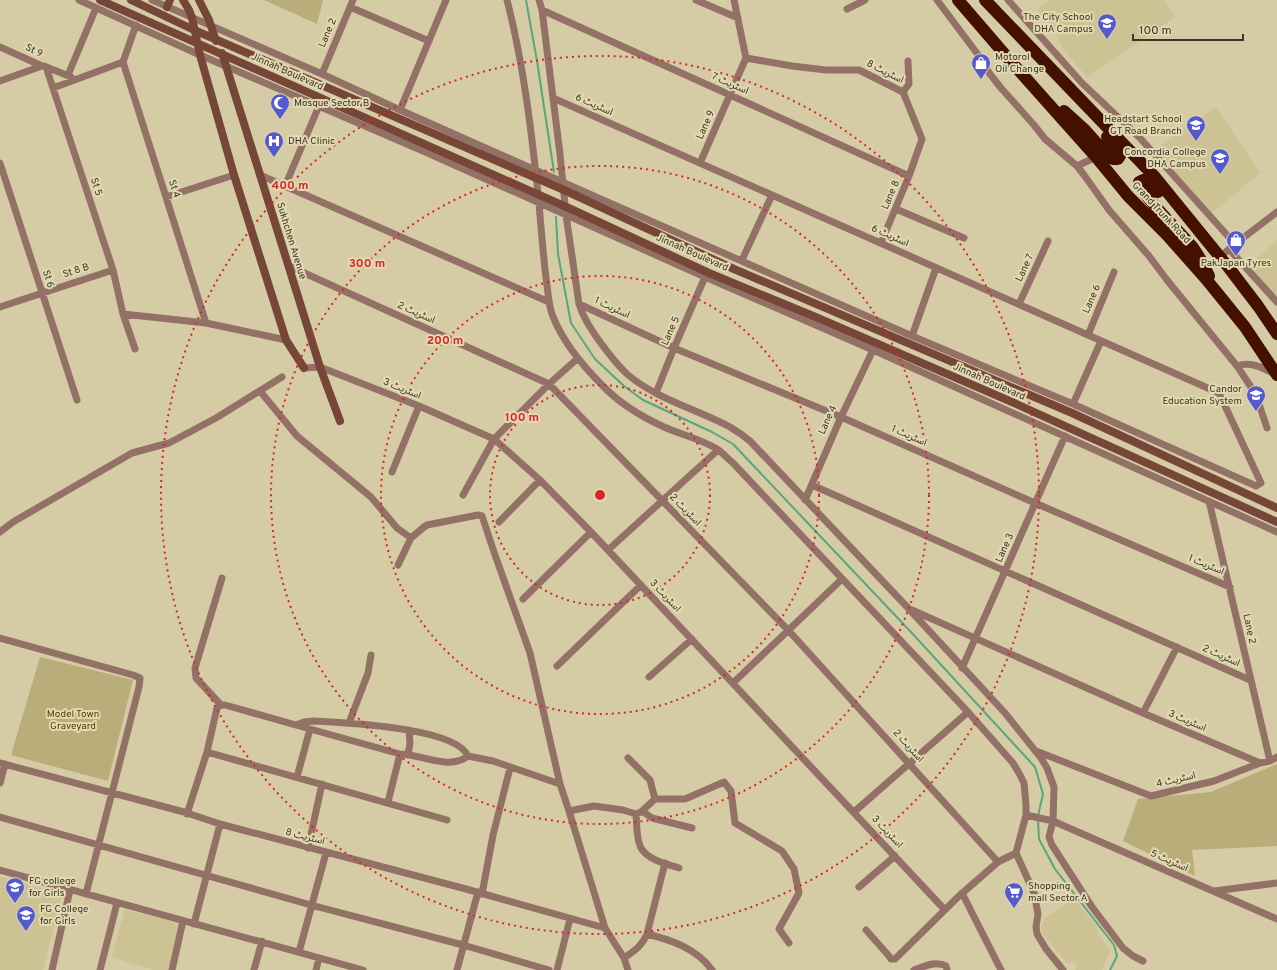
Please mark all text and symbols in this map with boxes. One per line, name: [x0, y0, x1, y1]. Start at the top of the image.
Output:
place label: The City School DHA Campus: [1023, 11, 1093, 36]
school or university icon: The City School DHA Campus: [1096, 12, 1118, 40]
street label: Lane 2: [316, 16, 340, 50]
scale bar: [1133, 16, 1243, 42]
text: 100 m: [1139, 23, 1172, 39]
street label: St 9: [23, 41, 45, 61]
street label: Jinnah Boulevard: [249, 50, 325, 94]
place label: Motorol Oil Change: [995, 51, 1044, 76]
shop icon: Motorol Oil Change: [970, 52, 992, 80]
street label: اسٹریٹ 8: [864, 57, 906, 87]
street label: اسٹریٹ 7: [709, 70, 751, 98]
street label: اسٹریٹ 6: [573, 91, 615, 119]
mosque icon: Mosque Sector B: [269, 92, 291, 120]
place label: Mosque Sector B: [294, 97, 369, 110]
street label: Lane 9: [694, 108, 718, 142]
place label: Headstart School GT Road Branch: [1104, 113, 1182, 138]
school or university icon: Headstart School GT Road Branch: [1185, 114, 1207, 142]
hospital icon: DHA Clinic: [263, 130, 285, 158]
place label: DHA Clinic: [288, 135, 335, 148]
place label: Concordia College DHA Campus: [1124, 146, 1206, 171]
school or university icon: Concordia College DHA Campus: [1209, 147, 1231, 175]
street label: St 5: [87, 176, 105, 198]
street label: St 4: [165, 178, 183, 200]
text: 400 m: [271, 178, 309, 194]
street label: Lane 8: [879, 178, 903, 212]
street label: Grand Trunk Road: [1129, 179, 1193, 247]
street label: Sukhchen Avenue: [273, 201, 309, 281]
street label: اسٹریٹ 6: [869, 222, 911, 250]
shop icon: PakJapan Tyres: [1225, 229, 1247, 257]
street label: Jinnah Boulevard: [654, 231, 730, 275]
street label: Lane 7: [1013, 252, 1037, 284]
text: 300 m: [349, 256, 385, 272]
place label: PakJapan Tyres: [1201, 257, 1272, 270]
street label: St 8 B: [61, 261, 91, 281]
street label: St 6: [39, 268, 57, 290]
street label: Lane 6: [1080, 282, 1104, 316]
street label: اسٹریٹ 1: [592, 294, 632, 322]
street label: اسٹریٹ 2: [395, 299, 437, 327]
street label: Lane 5: [659, 314, 683, 348]
text: 200 m: [427, 333, 463, 349]
street label: Jinnah Boulevard: [951, 360, 1027, 404]
street label: اسٹریٹ 3: [381, 375, 423, 403]
place label: Candor Education System: [1162, 383, 1242, 408]
school or university icon: Candor Education System: [1245, 384, 1267, 412]
street label: Lane 4: [816, 403, 840, 437]
text: 100 m: [505, 410, 539, 426]
street label: اسٹریٹ 1: [889, 422, 929, 450]
centre of rings: [593, 488, 607, 502]
street label: اسٹریٹ 2: [666, 491, 704, 529]
street label: Lane 3: [993, 531, 1017, 565]
street label: اسٹریٹ 1: [1186, 552, 1226, 578]
street label: اسٹریٹ 3: [647, 577, 683, 615]
street label: Lane 2: [1239, 613, 1259, 645]
street label: اسٹریٹ 2: [1200, 642, 1242, 670]
street label: اسٹریٹ 3: [1166, 707, 1208, 735]
park label: Model Town Graveyard: [47, 708, 99, 733]
street label: اسٹریٹ 2: [890, 727, 926, 765]
street label: اسٹریٹ 4: [1155, 769, 1197, 791]
street label: اسٹریٹ 3: [869, 813, 905, 851]
street label: اسٹریٹ 8: [284, 826, 326, 848]
street label: اسٹریٹ 5: [1148, 847, 1190, 875]
place label: FG college for Girls: [29, 875, 76, 900]
school or university icon: FG college for Girls: [4, 876, 26, 904]
place label: Shopping mall Sector A: [1028, 880, 1088, 905]
supermarket icon: Shopping mall Sector A: [1003, 881, 1025, 909]
place label: FG College for Girls: [40, 903, 88, 928]
school or university icon: FG College for Girls: [15, 904, 37, 932]

